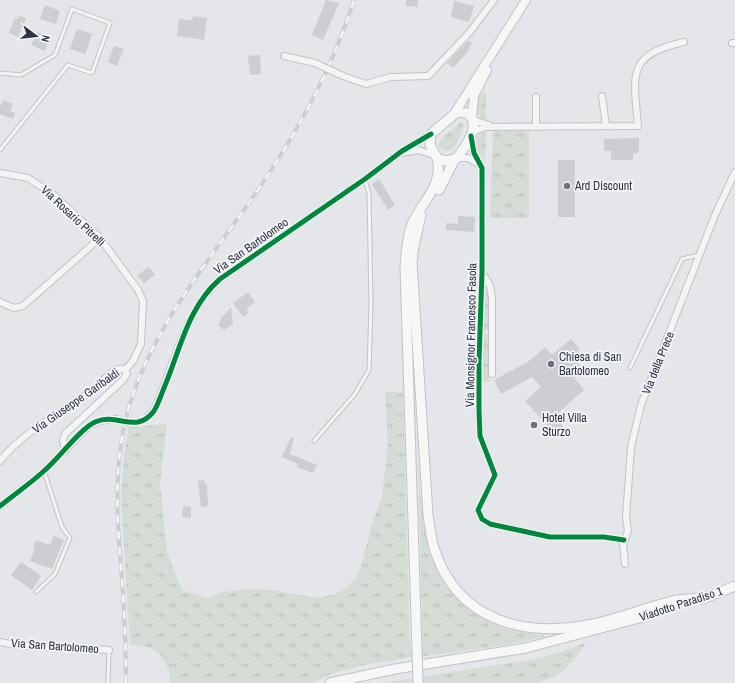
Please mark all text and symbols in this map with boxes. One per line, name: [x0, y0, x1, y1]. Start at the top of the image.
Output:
north arrow: [16, 16, 56, 56]
text: N: [38, 34, 53, 44]
place label: Ard Discount: [574, 178, 632, 194]
marker: Ard Discount: [562, 181, 572, 191]
street label: Via Rosario Pitrelli: [37, 182, 109, 250]
street label: Via San Bartolomeo: [210, 214, 292, 278]
street label: Via Monsignor Francesco Fasola: [462, 262, 480, 407]
street label: Via della Prece: [638, 329, 678, 397]
place label: Chiesa di San Bartolomeo: [559, 349, 621, 379]
marker: Chiesa di San Bartolomeo: [546, 359, 556, 369]
street label: Via Giuseppe Garibaldi: [29, 365, 123, 437]
place label: Hotel Villa Sturzo: [542, 410, 587, 440]
marker: Hotel Villa Sturzo: [529, 420, 539, 430]
street label: Viadotto Paradiso 1: [637, 583, 725, 625]
street label: Via San Bartolomeo: [11, 635, 99, 657]

